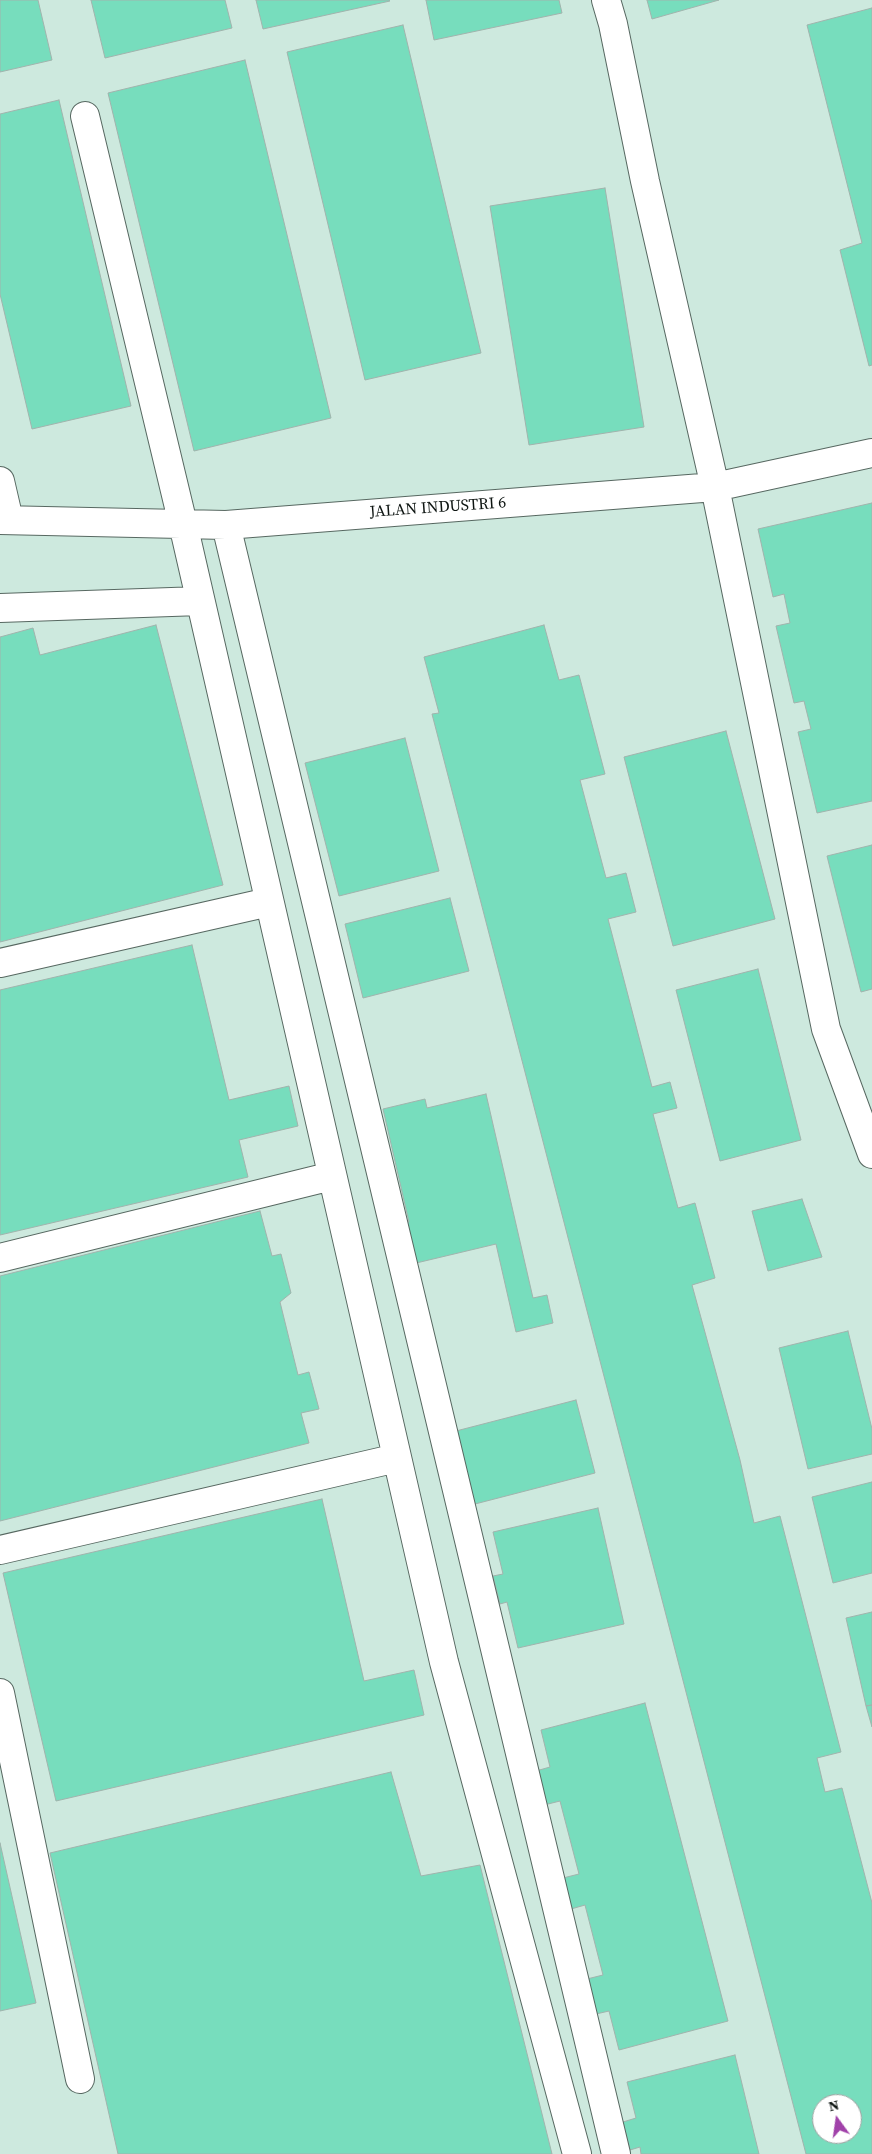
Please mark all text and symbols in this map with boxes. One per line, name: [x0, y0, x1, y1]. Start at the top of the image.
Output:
street label: JALAN INDUSTRI 6: [369, 494, 507, 522]
north arrow: [812, 2094, 862, 2144]
text: N: [826, 2094, 841, 2116]

